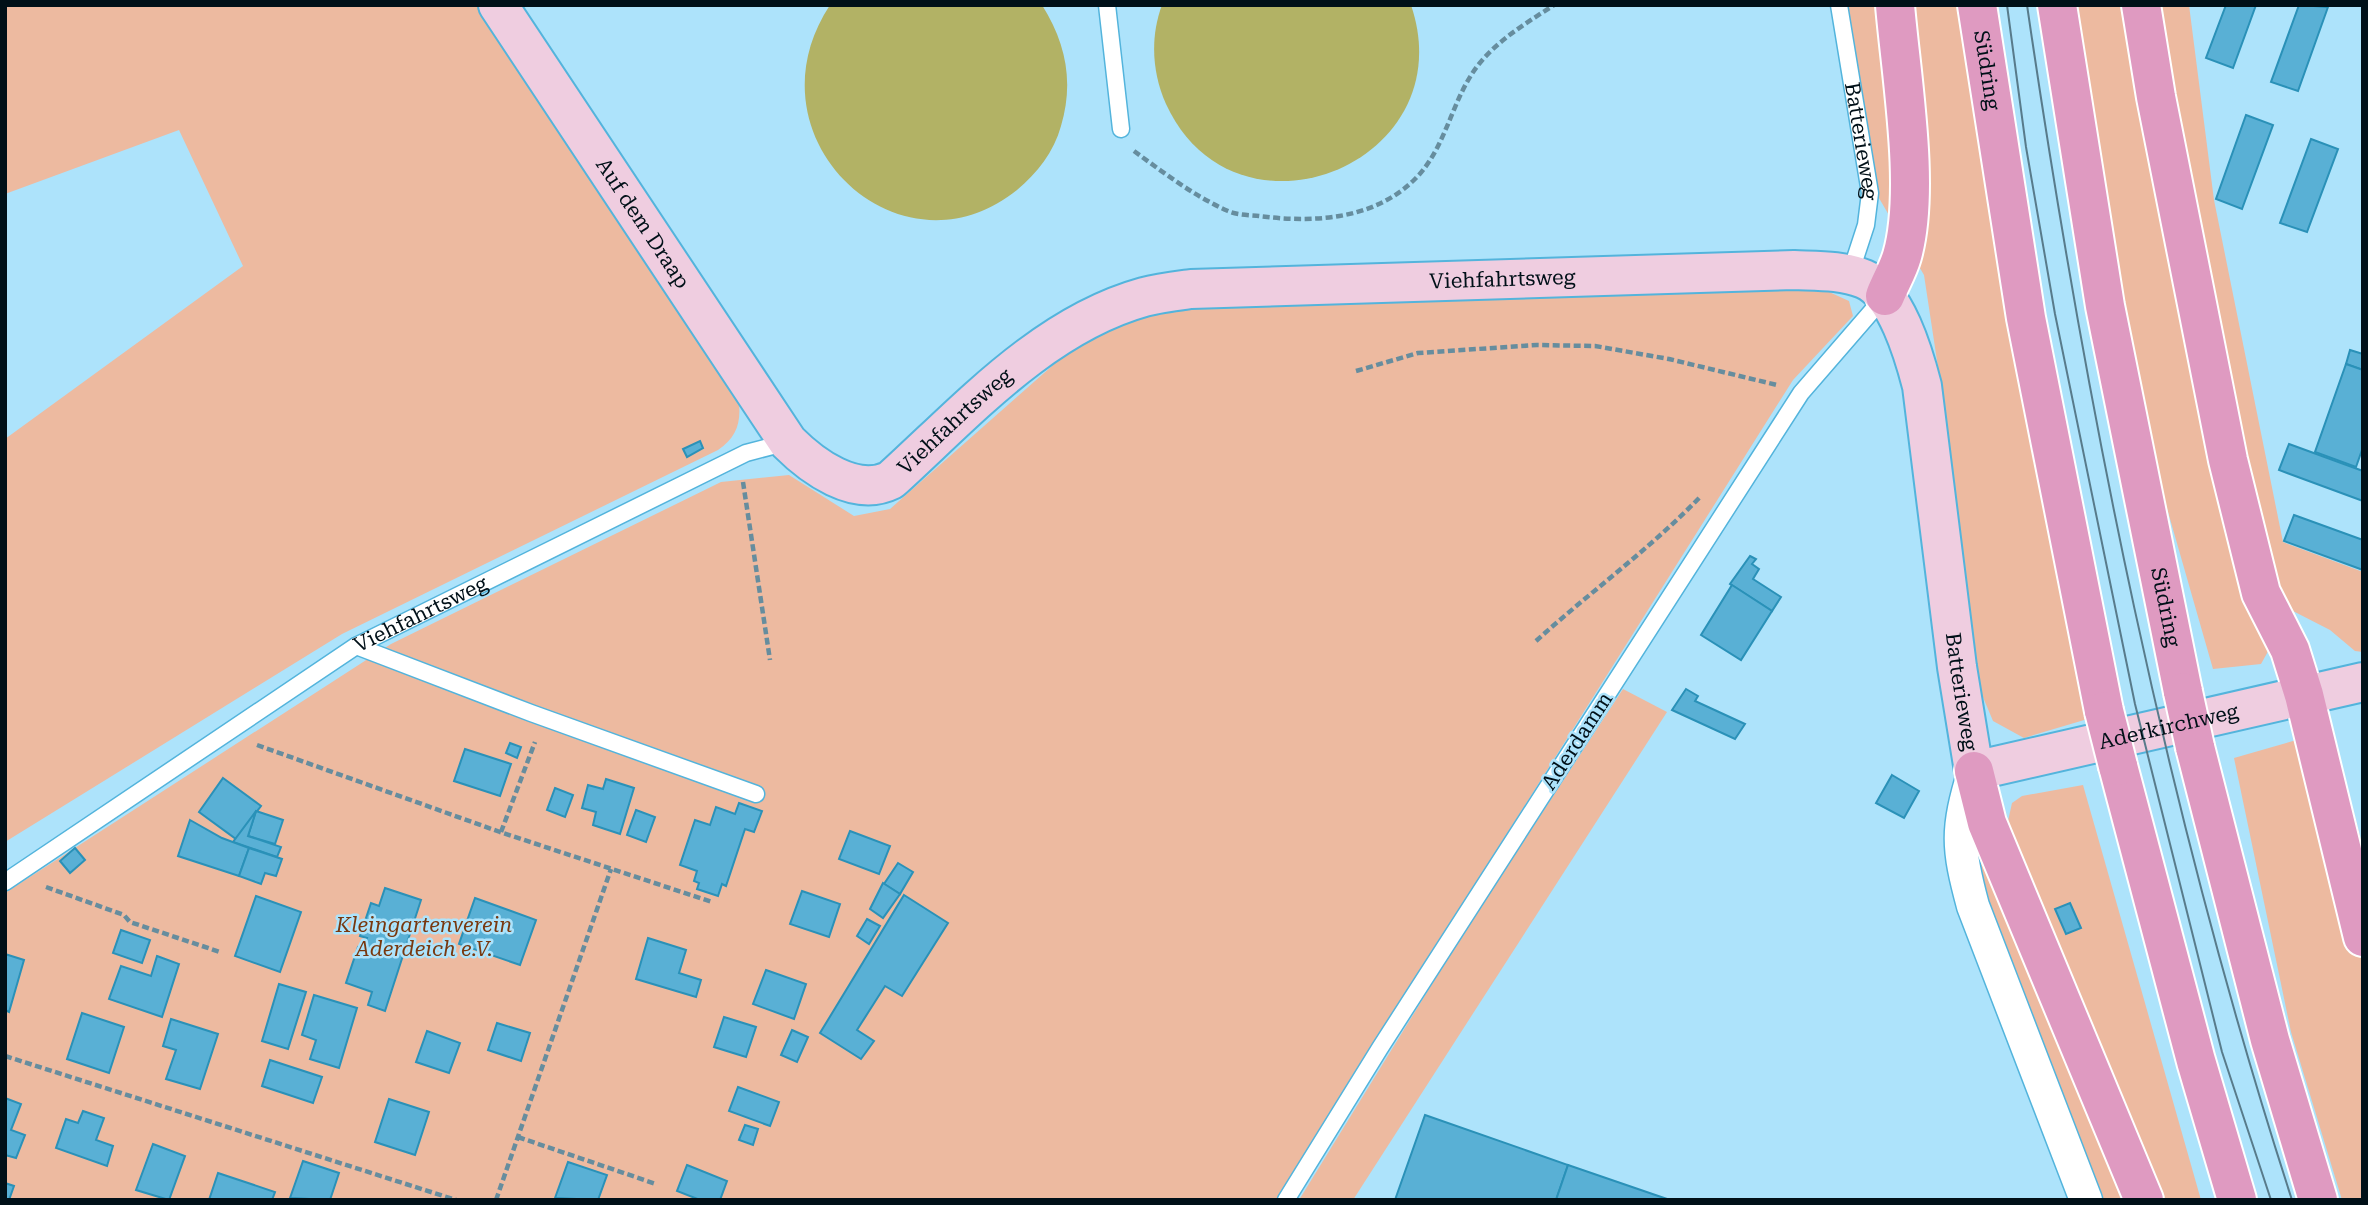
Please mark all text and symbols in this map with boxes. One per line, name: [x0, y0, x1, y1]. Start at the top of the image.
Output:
street label: Südring: [1969, 29, 2005, 112]
street label: Batterieweg: [1840, 80, 1883, 202]
street label: Auf dem Draap: [591, 154, 695, 293]
street label: Viehfahrtsweg: [1429, 265, 1576, 293]
street label: Viehfahrtsweg: [893, 363, 1017, 480]
street label: Südring: [2146, 565, 2186, 649]
street label: Viehfahrtsweg: [350, 571, 491, 657]
street label: Batterieweg: [1941, 631, 1983, 753]
street label: Aderdamm: [1537, 688, 1617, 794]
street label: Aderkirchweg: [2097, 699, 2241, 754]
park label: Kleingartenverein Aderdeich e.V.: [335, 913, 512, 961]

